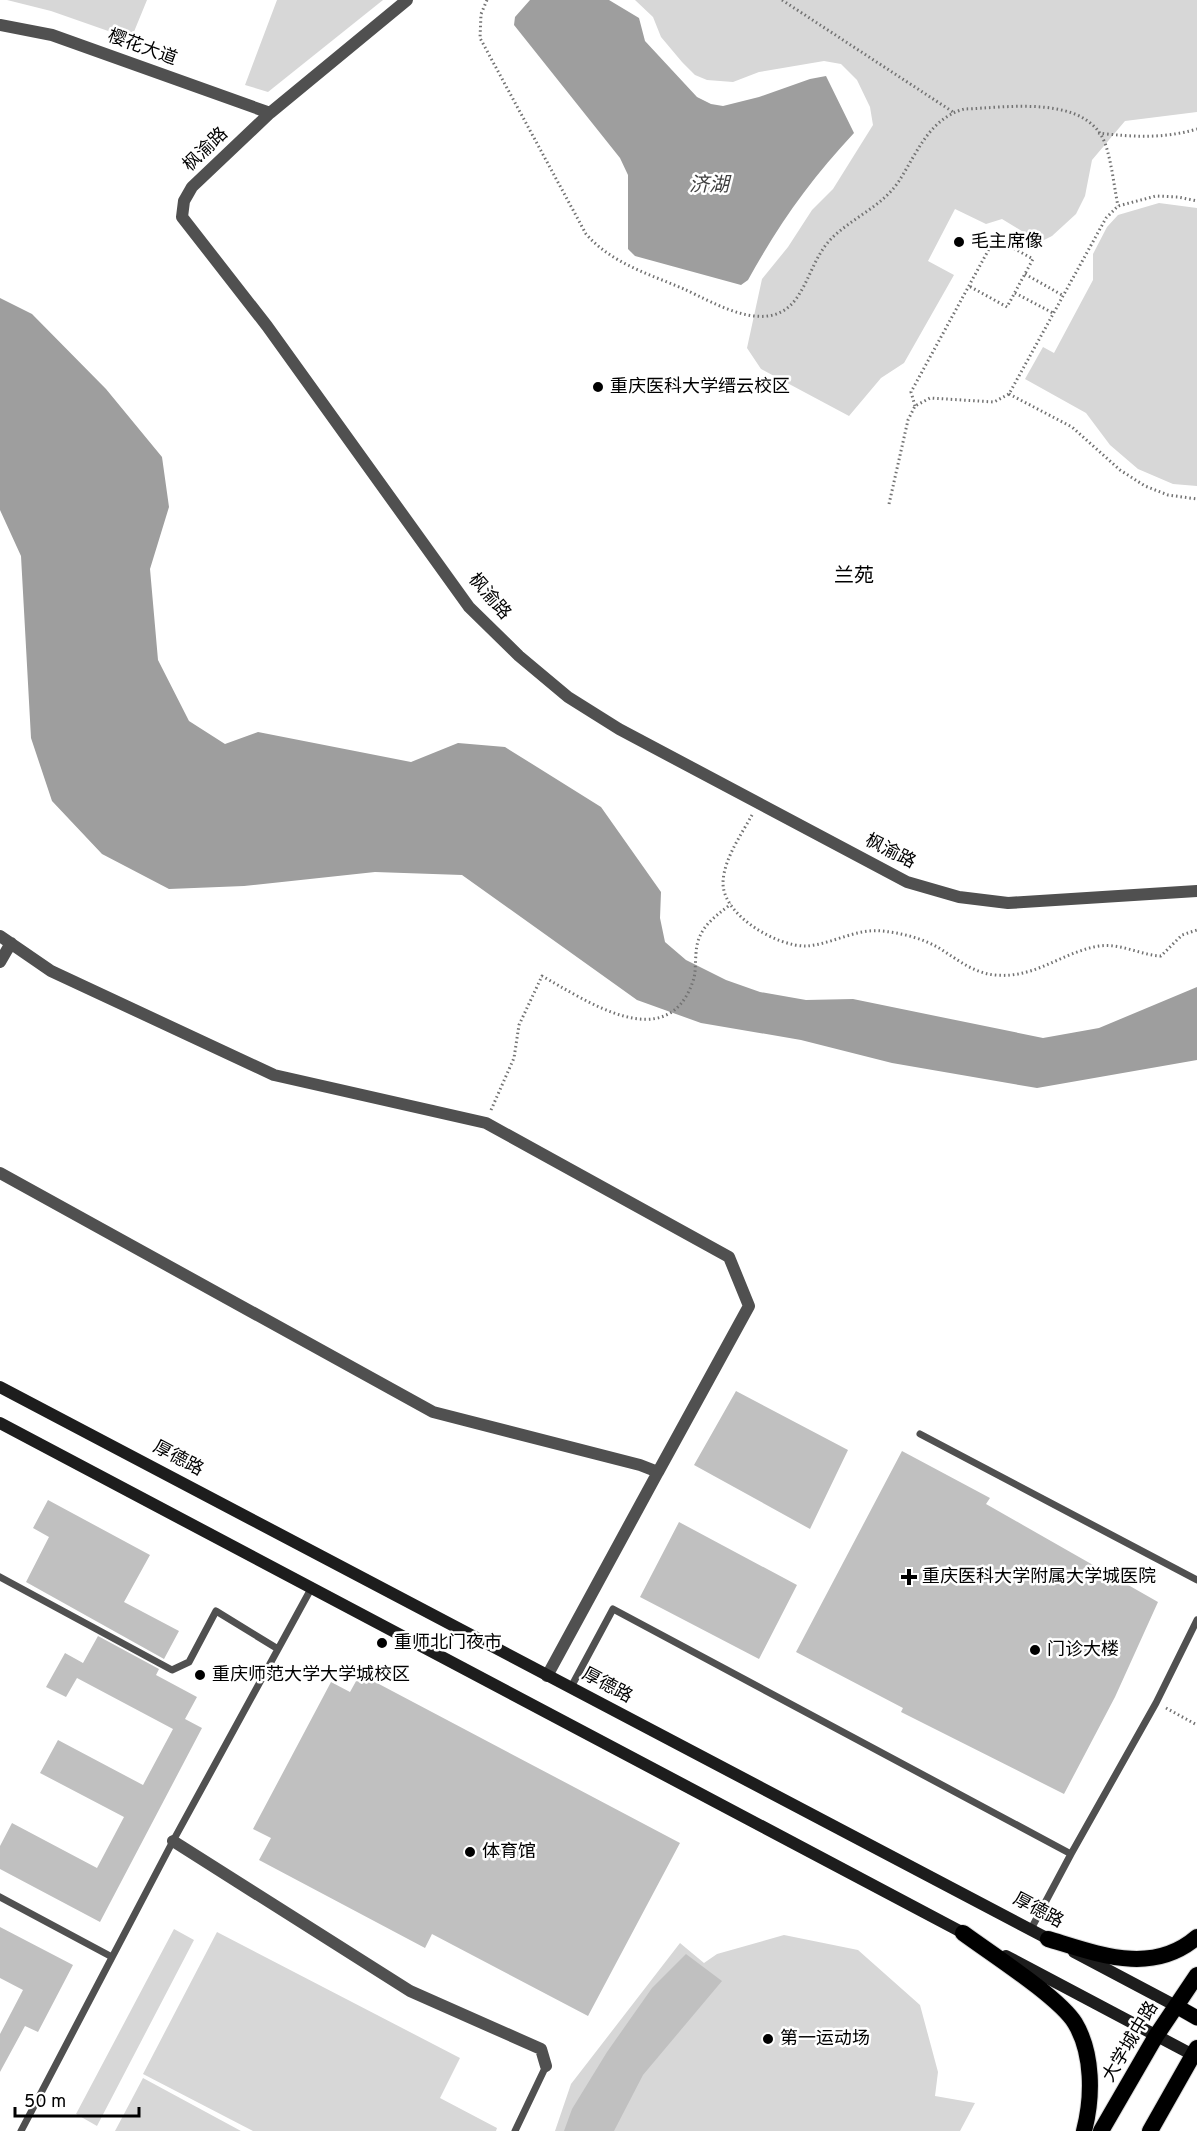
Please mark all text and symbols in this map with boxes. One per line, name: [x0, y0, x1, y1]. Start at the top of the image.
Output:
street label: 樱花大道: [104, 25, 180, 71]
street label: 枫渝路: [179, 123, 233, 177]
water label: 济湖: [689, 173, 732, 199]
place label: 毛主席像: [971, 231, 1043, 254]
marker: 毛主席像: [952, 235, 966, 249]
place label: 重庆医科大学缙云校区: [610, 376, 790, 399]
marker: 重庆医科大学缙云校区: [591, 380, 605, 394]
district label: 兰苑: [834, 564, 874, 590]
street label: 枫渝路: [463, 569, 515, 625]
street label: 枫渝路: [861, 829, 919, 875]
street label: 厚德路: [149, 1436, 207, 1482]
place label: 重庆医科大学附属大学城医院: [922, 1566, 1156, 1589]
marker: 重庆医科大学附属大学城医院: [900, 1568, 918, 1586]
place label: 重师北门夜市: [394, 1632, 502, 1655]
marker: 重师北门夜市: [375, 1636, 389, 1650]
place label: 门诊大楼: [1047, 1639, 1119, 1662]
marker: 门诊大楼: [1028, 1643, 1042, 1657]
street label: 厚德路: [578, 1663, 636, 1709]
place label: 重庆师范大学大学城校区: [212, 1664, 410, 1687]
marker: 重庆师范大学大学城校区: [193, 1668, 207, 1682]
place label: 体育馆: [482, 1841, 536, 1864]
marker: 体育馆: [463, 1845, 477, 1859]
street label: 厚德路: [1009, 1888, 1067, 1934]
street label: 大学城中路: [1098, 1998, 1164, 2086]
place label: 第一运动场: [780, 2028, 870, 2051]
marker: 第一运动场: [761, 2032, 775, 2046]
scale bar: [15, 2080, 140, 2118]
text: 50 m: [24, 2091, 66, 2114]

